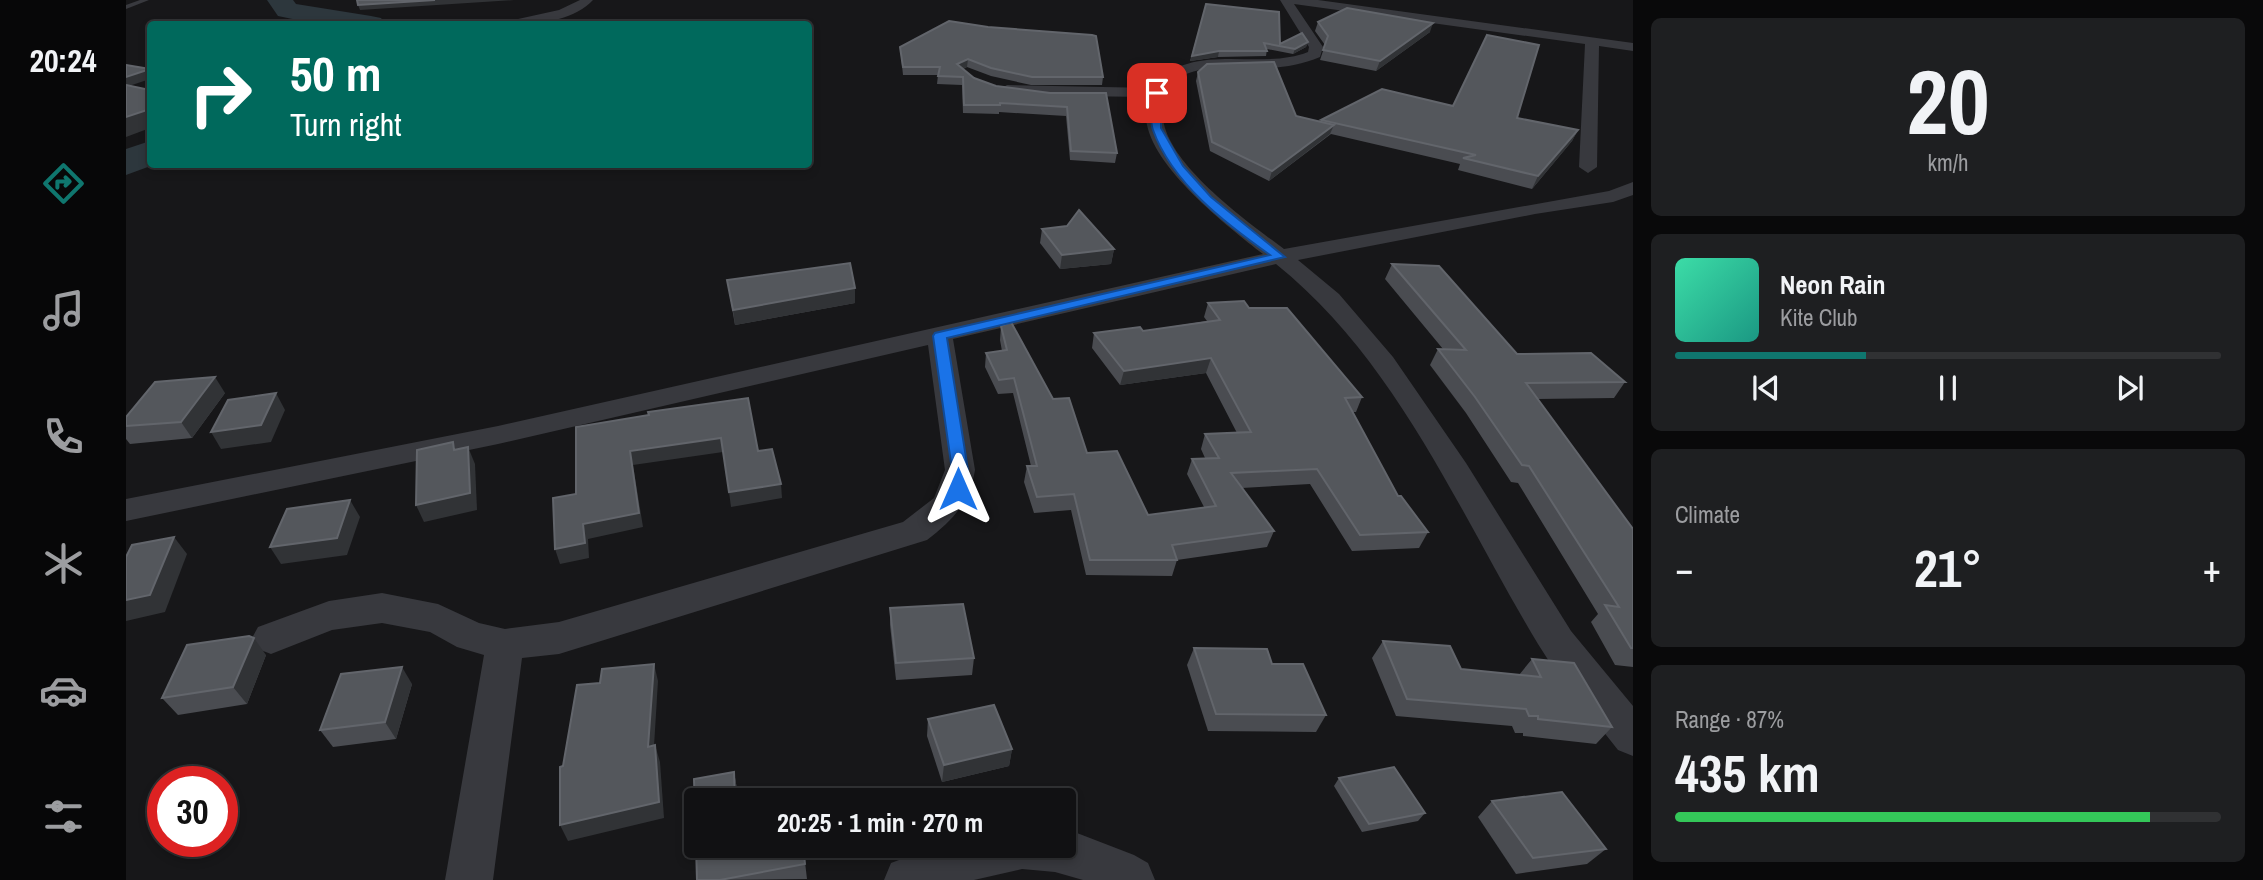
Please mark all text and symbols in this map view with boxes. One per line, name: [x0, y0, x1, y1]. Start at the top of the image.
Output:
text: 20:24: [29, 39, 97, 82]
text: 50 m: [290, 40, 382, 106]
text: 20: [1907, 40, 1990, 162]
icon: right: [175, 49, 266, 140]
pin: [1127, 63, 1187, 123]
icon: arrive: [1138, 74, 1176, 112]
text: Turn right: [290, 103, 402, 146]
text: km/h: [1928, 147, 1968, 178]
icon: directions: [39, 159, 88, 208]
text: Neon Rain: [1780, 267, 1885, 302]
icon: music: [39, 286, 88, 335]
text: Kite Club: [1780, 302, 1858, 333]
icon: previous: [1747, 369, 1785, 407]
icon: pause: [1929, 369, 1967, 407]
icon: next: [2111, 369, 2149, 407]
icon: phone: [39, 412, 88, 461]
position arrow: [921, 452, 995, 526]
text: Climate: [1675, 499, 1740, 530]
text: 21°: [1914, 533, 1982, 603]
icon: climate: [39, 539, 88, 588]
text: −: [1675, 543, 1693, 594]
text: +: [2203, 543, 2221, 594]
icon: car: [39, 666, 88, 715]
text: Range · 87%: [1675, 704, 1784, 735]
text: 435 km: [1675, 738, 1820, 808]
speed limit sign: 30: [147, 766, 238, 857]
icon: filters: [39, 792, 88, 841]
text: 20:25 · 1 min · 270 m: [777, 805, 983, 840]

